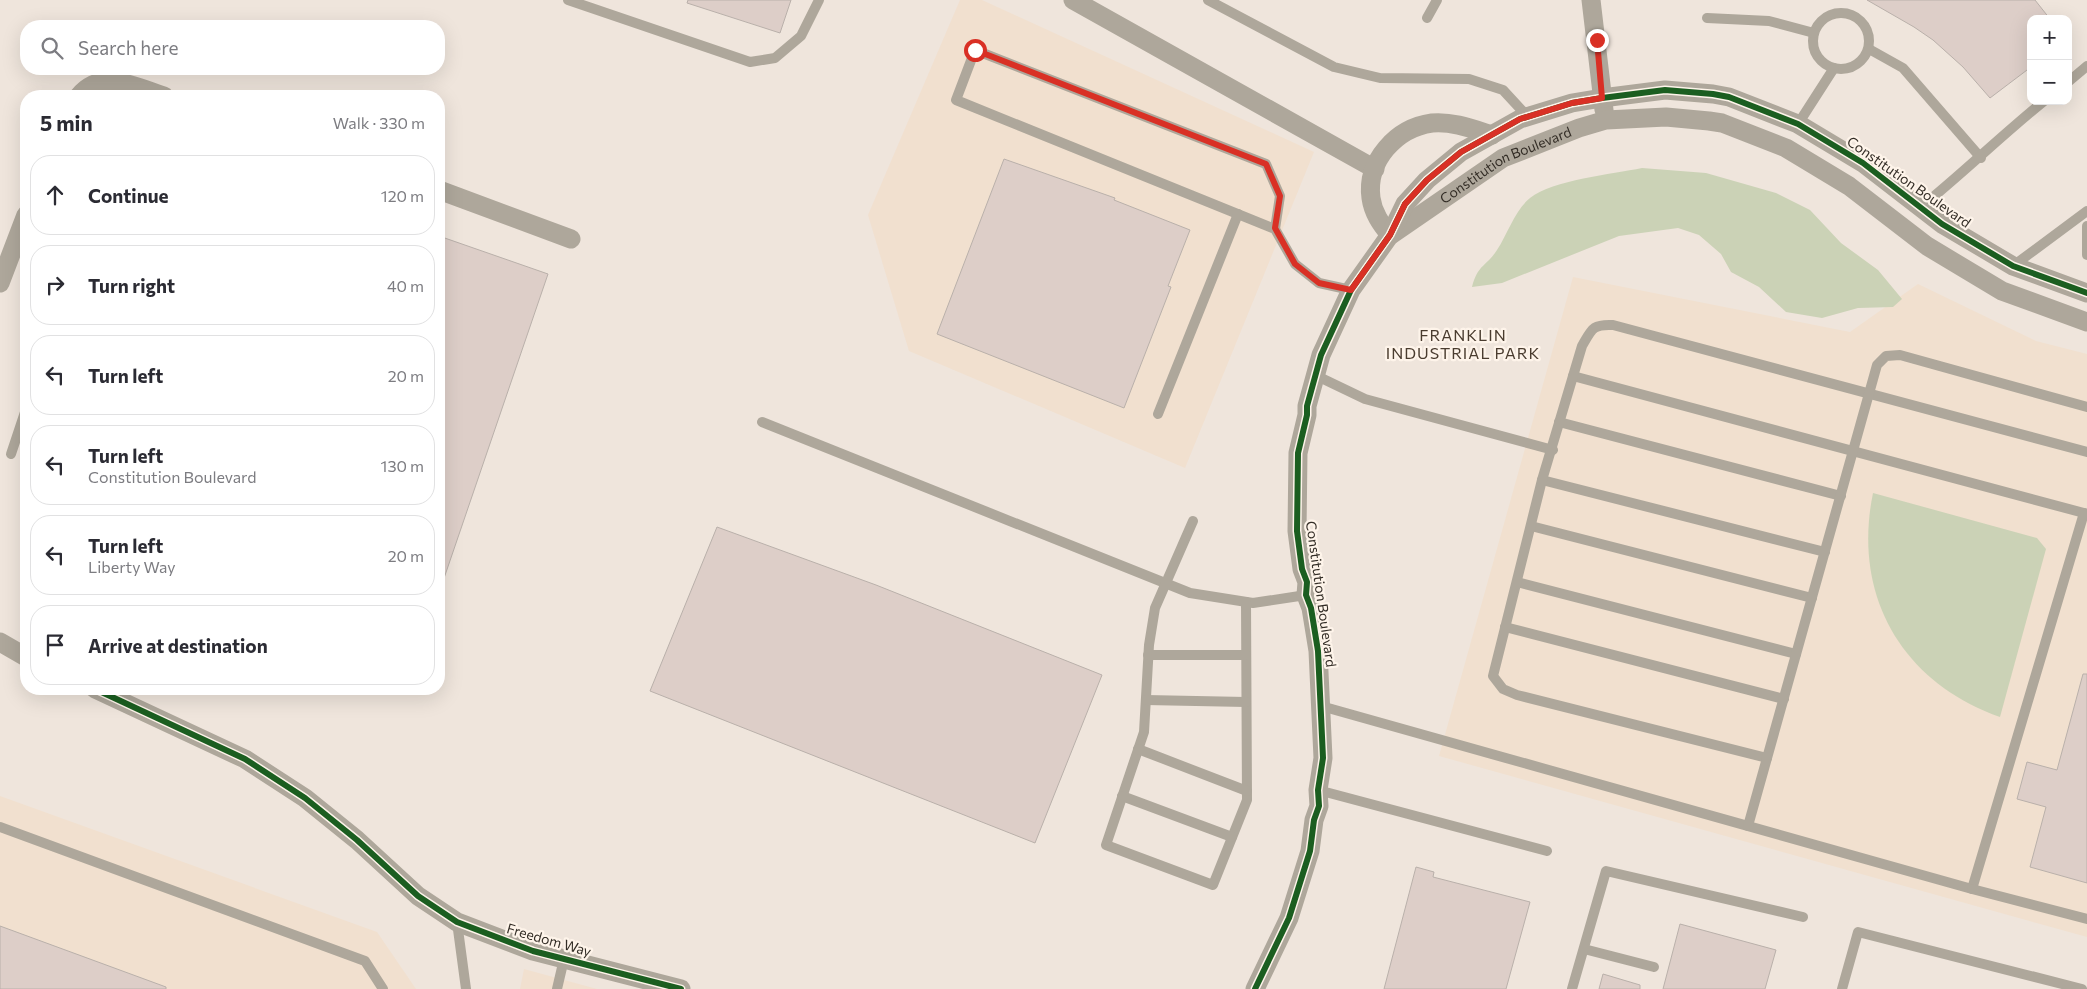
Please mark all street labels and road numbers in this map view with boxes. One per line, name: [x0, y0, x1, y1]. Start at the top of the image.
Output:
street label: Constitution Boulevard: [1436, 123, 1574, 207]
street label: Constitution Boulevard: [1844, 132, 1975, 231]
street label: Constitution Boulevard: [1303, 520, 1340, 668]
street label: Freedom Way: [505, 919, 593, 960]

